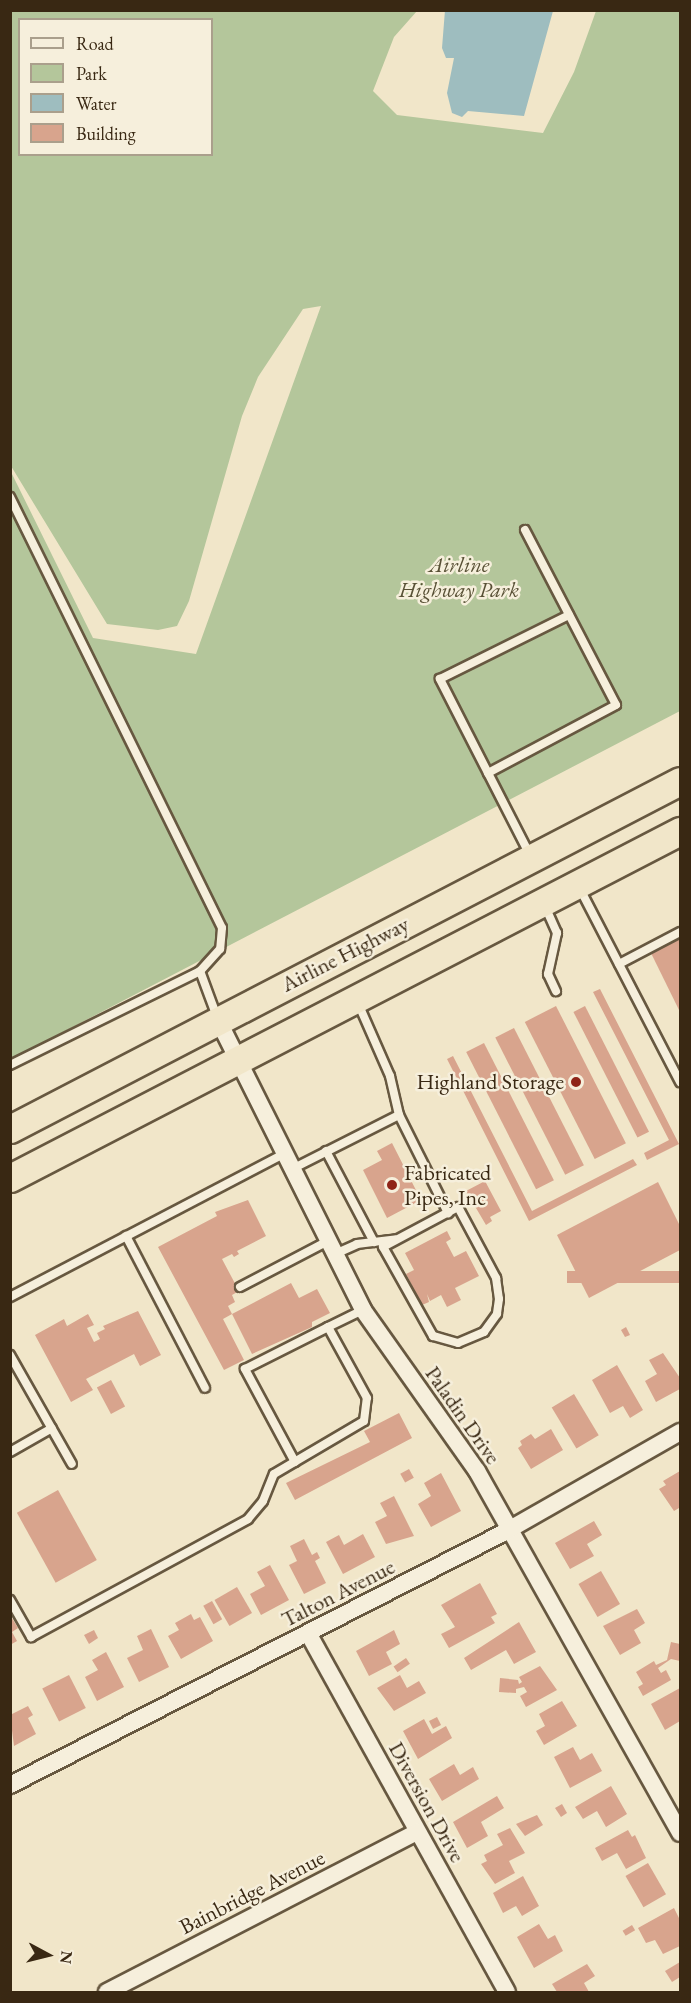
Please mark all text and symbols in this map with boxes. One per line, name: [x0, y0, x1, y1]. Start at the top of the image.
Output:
legend: [18, 18, 213, 156]
text: Road: [76, 32, 114, 55]
text: Park: [76, 62, 107, 85]
text: Water: [76, 92, 117, 115]
text: Building: [76, 122, 136, 145]
park label: Airline Highway Park: [399, 551, 519, 602]
street label: Airline Highway: [277, 911, 413, 997]
place label: Highland Storage: [416, 1069, 564, 1095]
marker: Highland Storage: [569, 1075, 583, 1089]
place label: Fabricated Pipes, Inc: [404, 1159, 491, 1210]
marker: Fabricated Pipes, Inc: [385, 1178, 399, 1192]
street label: Paladin Drive: [420, 1361, 506, 1469]
street label: Talton Avenue: [277, 1553, 399, 1633]
street label: Diversion Drive: [383, 1737, 471, 1867]
street label: Bainbridge Avenue: [175, 1844, 329, 1940]
north arrow: [18, 1925, 78, 1985]
text: N: [55, 1950, 78, 1965]

